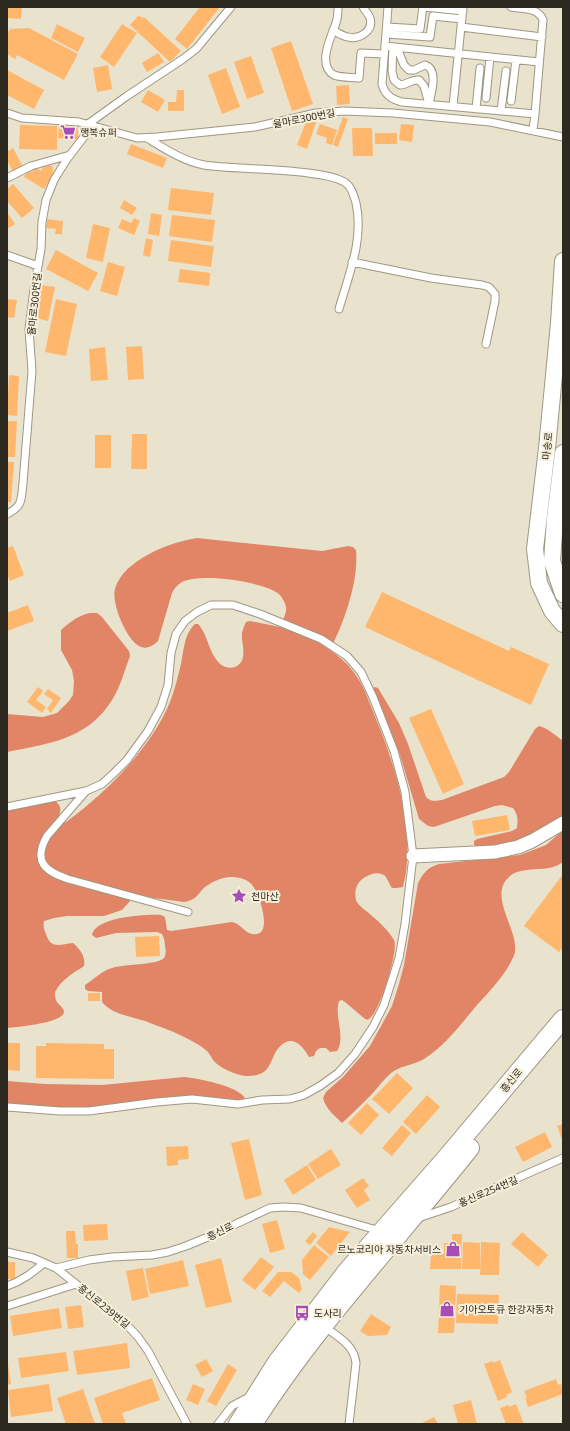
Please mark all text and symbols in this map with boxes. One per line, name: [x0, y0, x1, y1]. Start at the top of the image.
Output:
street label: 율마로300번길: [272, 105, 336, 131]
supermarket icon: 행복슈퍼: [59, 123, 77, 141]
place label: 행복슈퍼: [80, 125, 117, 139]
street label: 율마로300번길: [24, 272, 44, 336]
street label: 마송로: [539, 432, 555, 460]
place icon: 천마산: [230, 887, 248, 905]
place label: 천마산: [251, 889, 279, 903]
street label: 흥신로: [497, 1065, 525, 1095]
street label: 흥신로254번길: [456, 1172, 520, 1210]
street label: 흥신로: [205, 1219, 235, 1243]
shop icon: 르노코리아 자동차서비스: [444, 1240, 462, 1258]
place label: 르노코리아 자동차서비스: [337, 1242, 441, 1256]
street label: 흥신로239번길: [75, 1281, 133, 1331]
shop icon: 기아오토큐 한강자동차: [438, 1300, 456, 1318]
place label: 기아오토큐 한강자동차: [459, 1302, 554, 1316]
bus stop icon: 도사리: [293, 1304, 311, 1322]
place label: 도사리: [314, 1306, 342, 1320]

